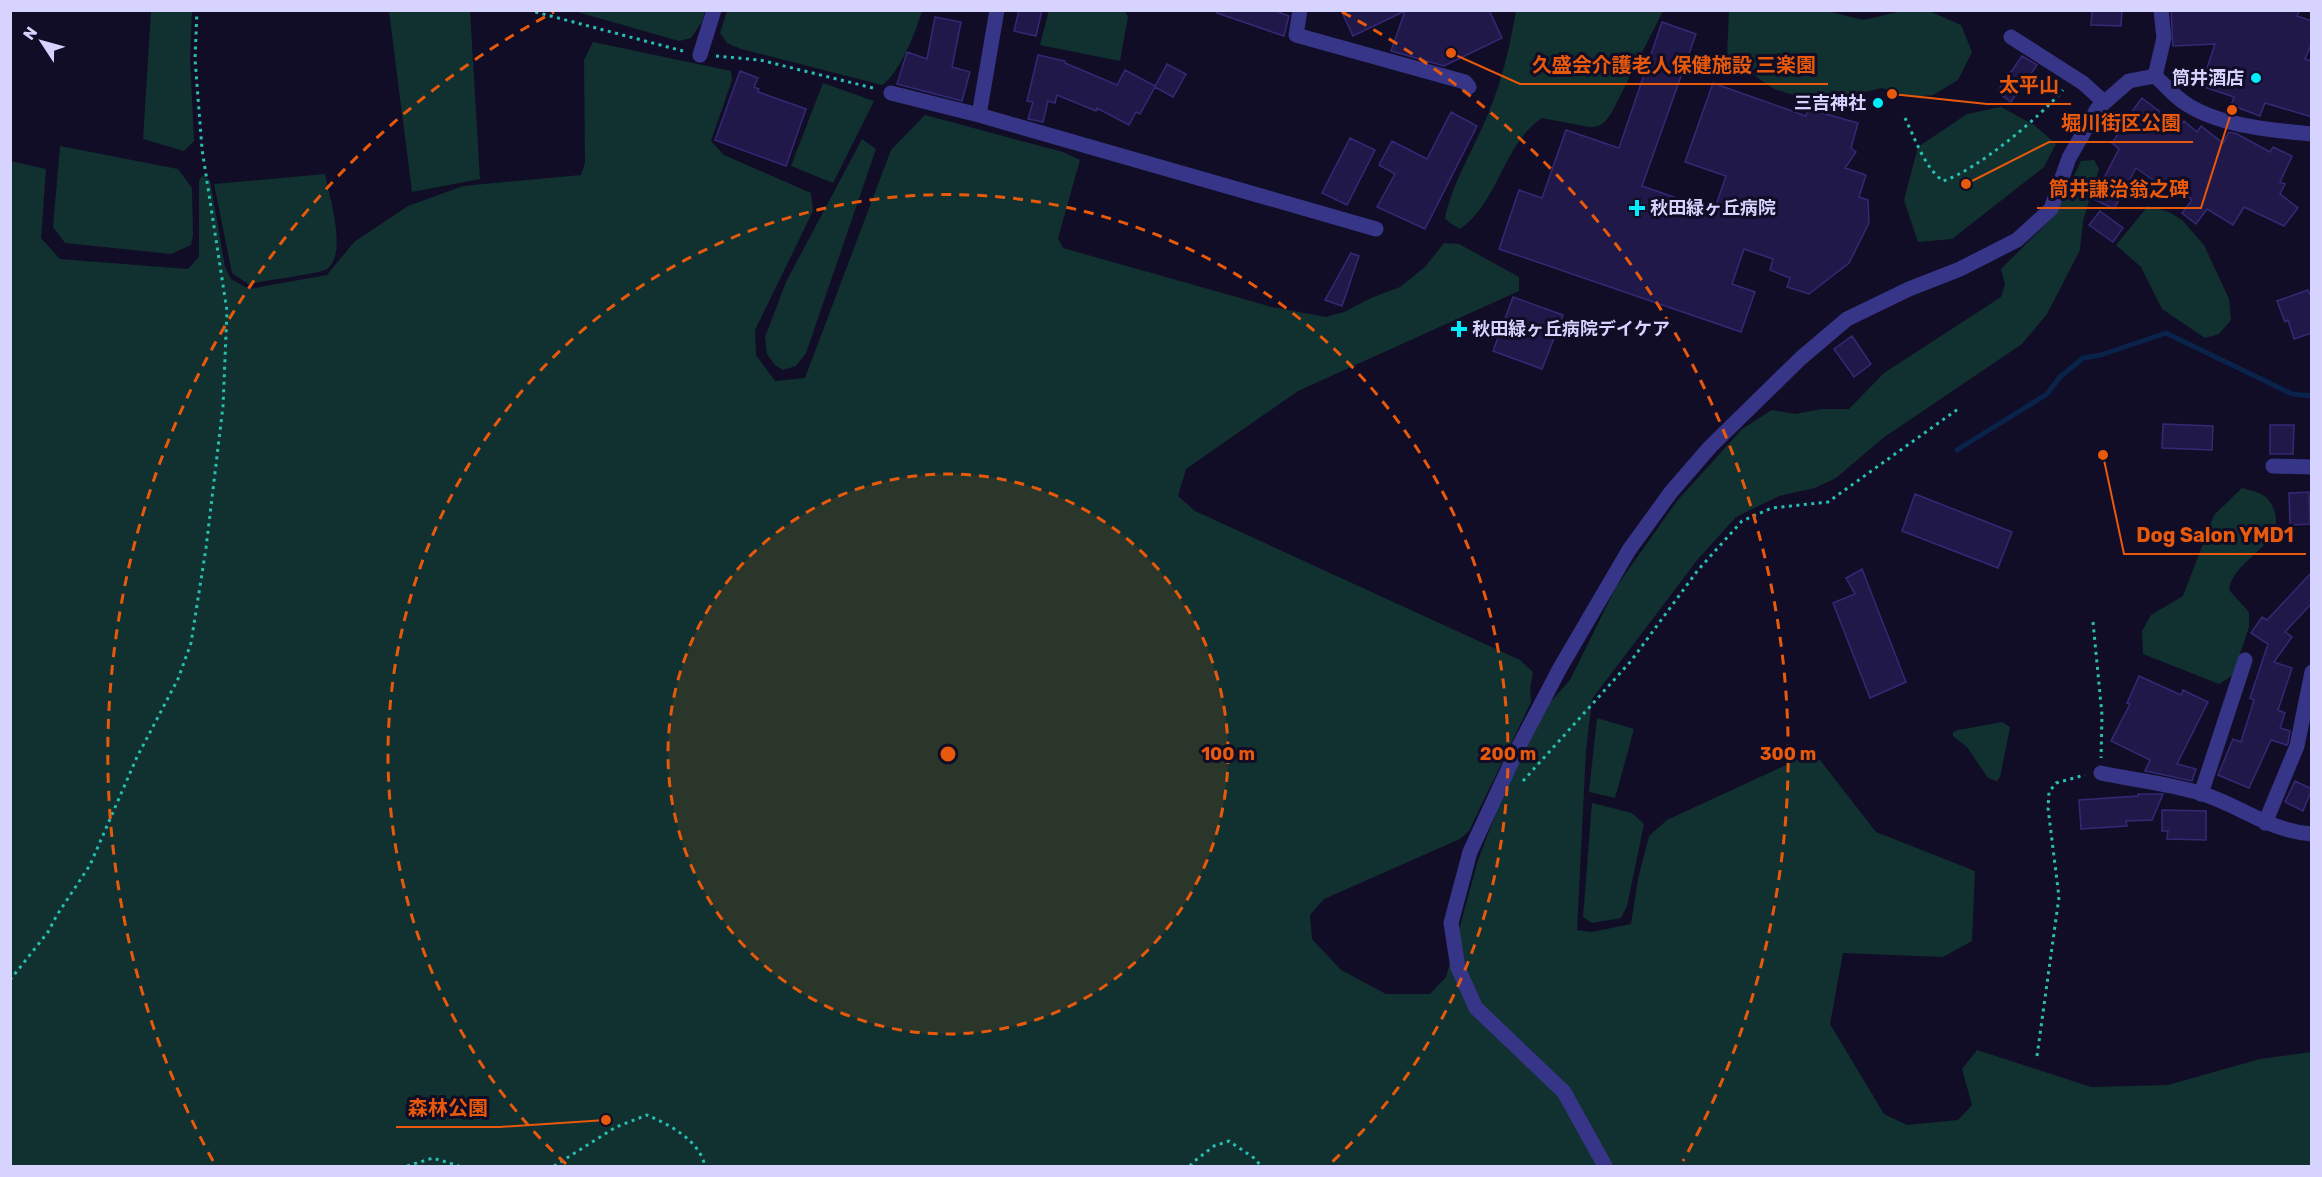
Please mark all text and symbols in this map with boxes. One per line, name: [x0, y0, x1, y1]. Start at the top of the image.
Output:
north arrow: [12, 12, 72, 72]
text: N: [19, 23, 41, 44]
callout: 久盛会介護老人保健施設 三楽園: [1520, 46, 1828, 84]
text: 久盛会介護老人保健施設 三楽園: [1532, 53, 1816, 77]
callout: 太平山: [1987, 66, 2071, 104]
place label: 筒井酒店: [2172, 67, 2244, 89]
marker: 筒井酒店: [2249, 71, 2263, 85]
text: 太平山: [1999, 73, 2059, 97]
place label: 三吉神社: [1794, 92, 1866, 114]
marker: 三吉神社: [1871, 96, 1885, 110]
callout: 堀川街区公園: [2049, 104, 2193, 142]
text: 堀川街区公園: [2061, 111, 2181, 135]
callout: 筒井謙治翁之碑: [2037, 170, 2201, 208]
text: 筒井謙治翁之碑: [2049, 177, 2189, 201]
place label: 秋田緑ヶ丘病院: [1650, 197, 1776, 219]
marker: 秋田緑ヶ丘病院: [1628, 199, 1646, 217]
place label: 秋田緑ヶ丘病院デイケア: [1472, 318, 1670, 340]
marker: 秋田緑ヶ丘病院デイケア: [1450, 320, 1468, 338]
callout: Dog Salon YMD1: [2124, 516, 2306, 554]
text: Dog Salon YMD1: [2136, 523, 2294, 547]
text: 100 m: [1201, 743, 1255, 765]
text: 200 m: [1480, 743, 1536, 765]
text: 300 m: [1760, 743, 1816, 765]
centre of rings: [938, 744, 958, 764]
callout: 森林公園: [396, 1089, 500, 1127]
text: 森林公園: [408, 1096, 488, 1120]

